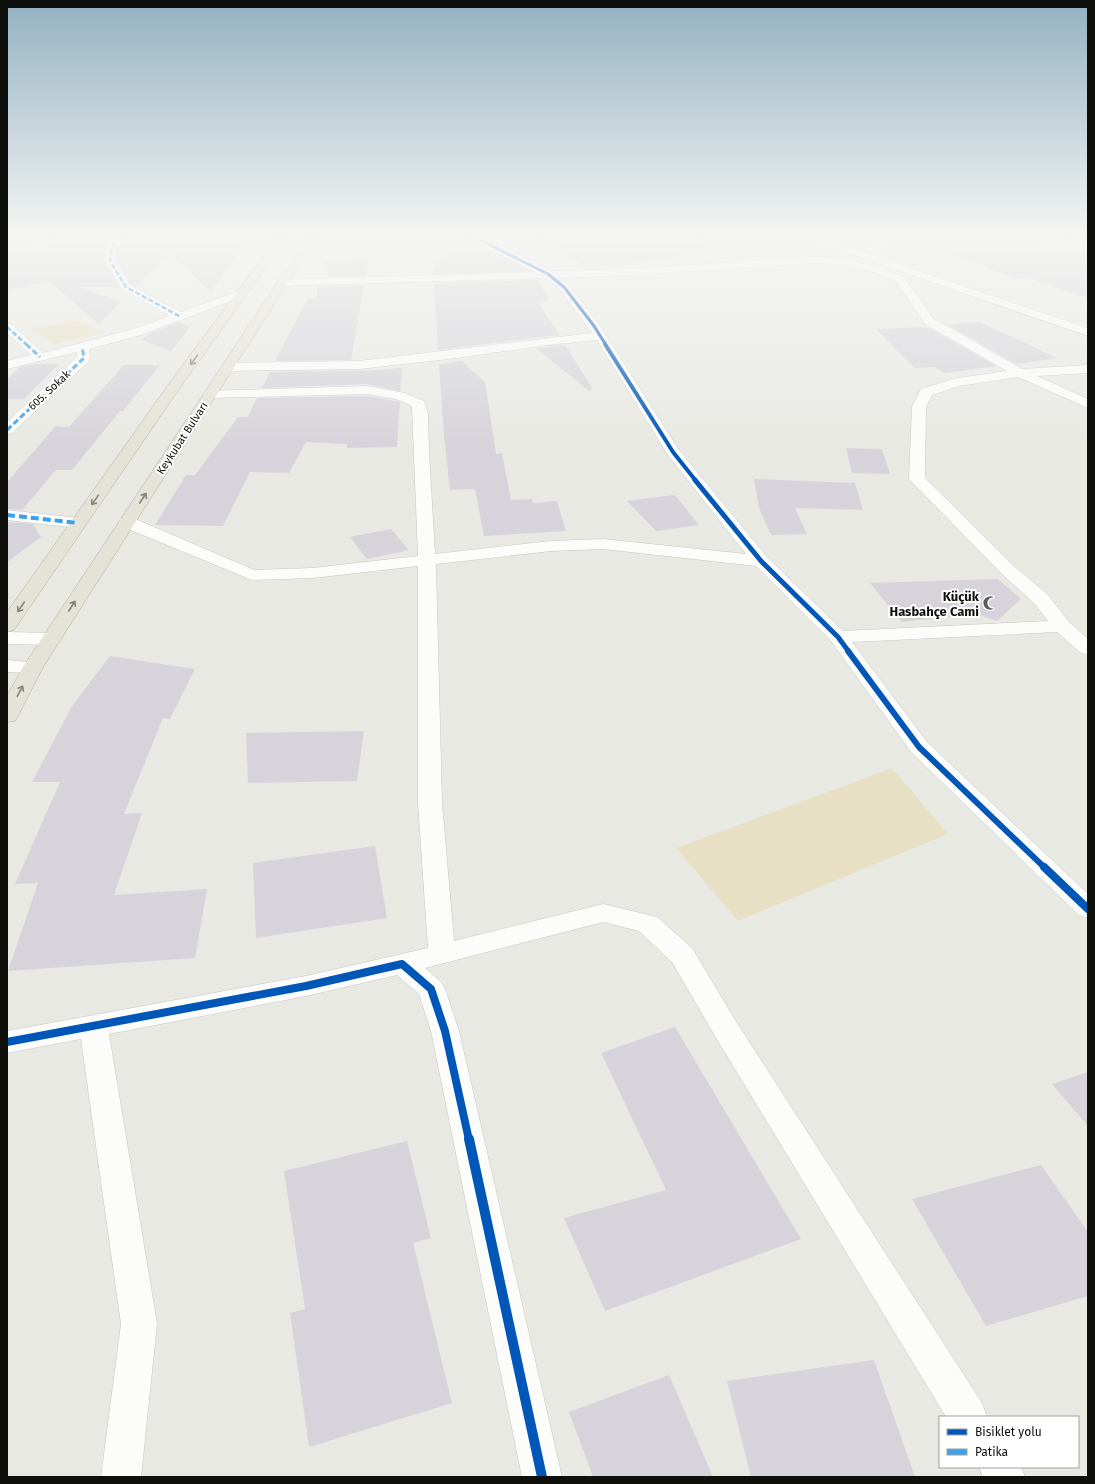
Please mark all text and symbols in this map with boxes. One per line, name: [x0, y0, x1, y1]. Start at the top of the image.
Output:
one-way arrow: [190, 354, 199, 365]
street label: 605. Sokak: [26, 367, 73, 413]
street label: Keykubat Bulvarı: [154, 400, 211, 477]
one-way arrow: [139, 492, 147, 503]
one-way arrow: [91, 494, 99, 505]
place label: Küçük Hasbahçe Cami: [889, 589, 980, 620]
mosque icon: Küçük Hasbahçe Cami: [982, 595, 998, 611]
one-way arrow: [17, 601, 25, 612]
one-way arrow: [68, 601, 76, 612]
one-way arrow: [17, 686, 24, 698]
legend: [939, 1416, 1079, 1468]
text: Bisiklet yolu: [975, 1425, 1042, 1439]
text: Patika: [975, 1445, 1008, 1459]

